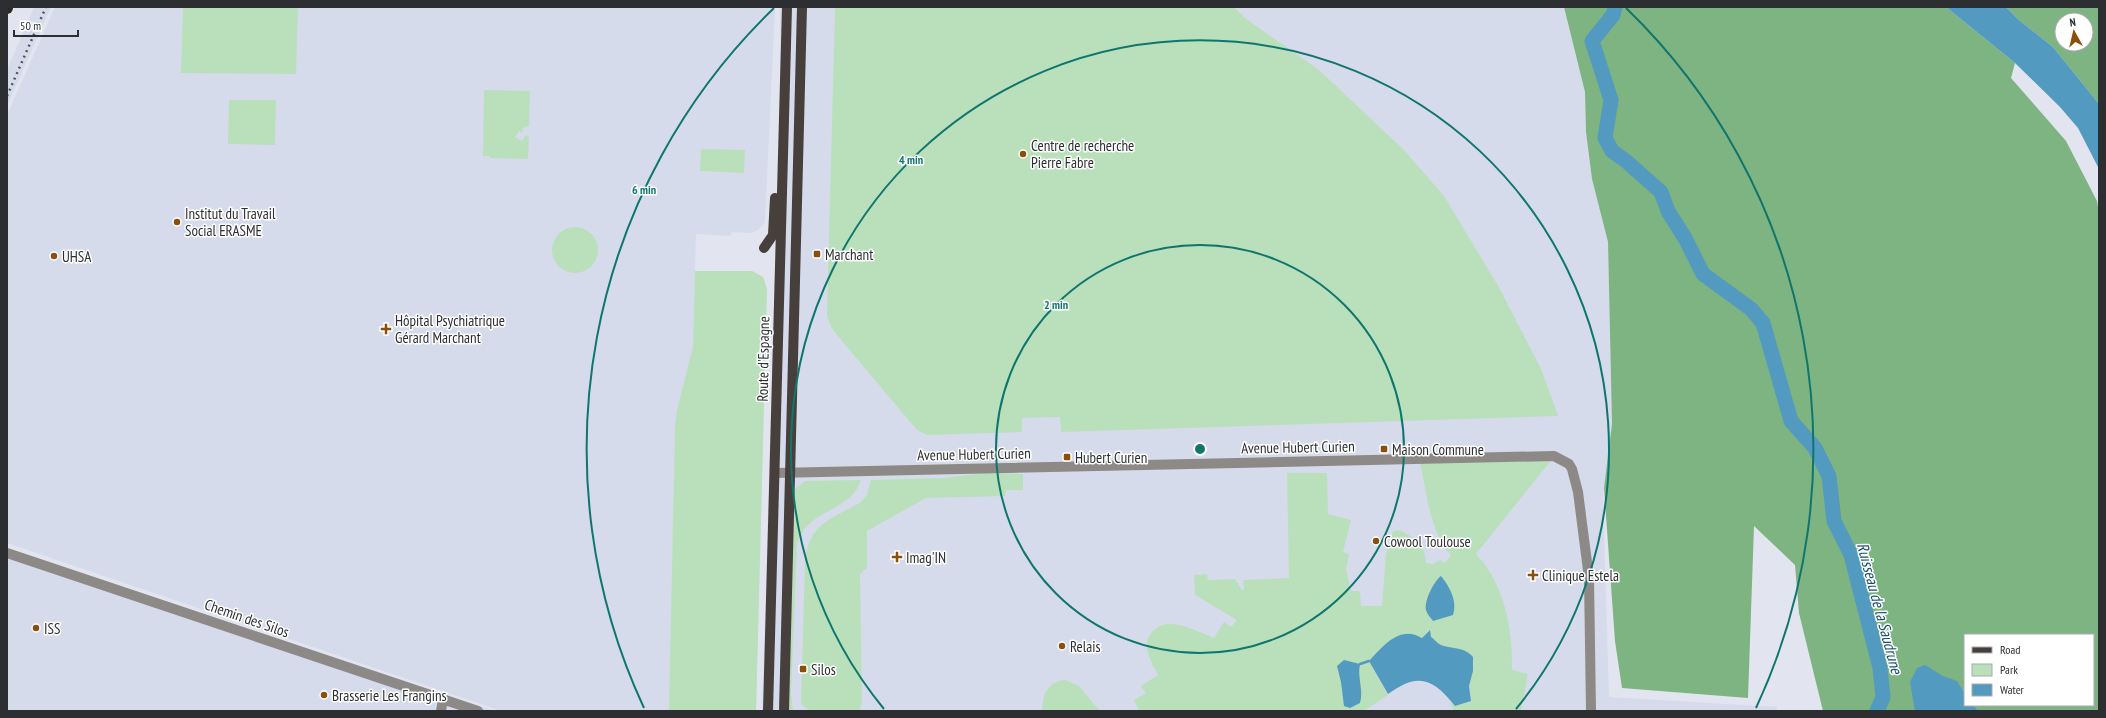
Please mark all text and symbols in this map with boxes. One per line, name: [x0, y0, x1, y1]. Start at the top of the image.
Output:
scale bar: [14, 12, 78, 38]
north arrow: [2054, 12, 2094, 52]
text: N: [2069, 15, 2077, 29]
text: 50 m: [20, 18, 41, 33]
place label: Centre de recherche Pierre Fabre: [1031, 136, 1134, 172]
marker: Centre de recherche Pierre Fabre: [1018, 149, 1028, 159]
text: 4 min: [899, 152, 923, 167]
text: 6 min: [632, 182, 656, 197]
place label: Institut du Travail Social ERASME: [185, 204, 276, 240]
marker: Institut du Travail Social ERASME: [172, 217, 182, 227]
place label: Marchant: [825, 245, 873, 264]
place label: UHSA: [62, 247, 92, 266]
marker: Marchant: [812, 249, 822, 259]
marker: UHSA: [49, 251, 59, 261]
text: 2 min: [1044, 297, 1068, 312]
place label: Hôpital Psychiatrique Gérard Marchant: [395, 311, 505, 347]
street label: Route d'Espagne: [753, 316, 773, 402]
marker: Hôpital Psychiatrique Gérard Marchant: [380, 323, 392, 335]
street label: Avenue Hubert Curien: [1241, 437, 1355, 457]
place label: Maison Commune: [1392, 440, 1484, 459]
centre of rings: [1193, 442, 1207, 456]
street label: Avenue Hubert Curien: [917, 444, 1031, 464]
marker: Maison Commune: [1379, 444, 1389, 454]
place label: Hubert Curien: [1075, 448, 1147, 467]
marker: Hubert Curien: [1062, 452, 1072, 462]
place label: Cowool Toulouse: [1384, 532, 1471, 551]
marker: Cowool Toulouse: [1371, 536, 1381, 546]
water label: Ruisseau de la Saudrune: [1853, 540, 1907, 677]
place label: Imag'IN: [906, 548, 946, 567]
marker: Imag'IN: [891, 551, 903, 563]
place label: Clinique Estela: [1542, 566, 1619, 585]
marker: Clinique Estela: [1527, 569, 1539, 581]
street label: Chemin des Silos: [202, 595, 292, 641]
place label: ISS: [44, 619, 60, 638]
marker: ISS: [31, 623, 41, 633]
legend: [1964, 634, 2094, 706]
place label: Relais: [1070, 637, 1101, 656]
marker: Relais: [1057, 641, 1067, 651]
text: Road: [2000, 642, 2020, 657]
place label: Silos: [811, 660, 836, 679]
text: Park: [2000, 662, 2018, 677]
marker: Silos: [798, 664, 808, 674]
text: Water: [2000, 682, 2025, 697]
place label: Brasserie Les Frangins: [332, 686, 447, 705]
marker: Brasserie Les Frangins: [319, 690, 329, 700]

